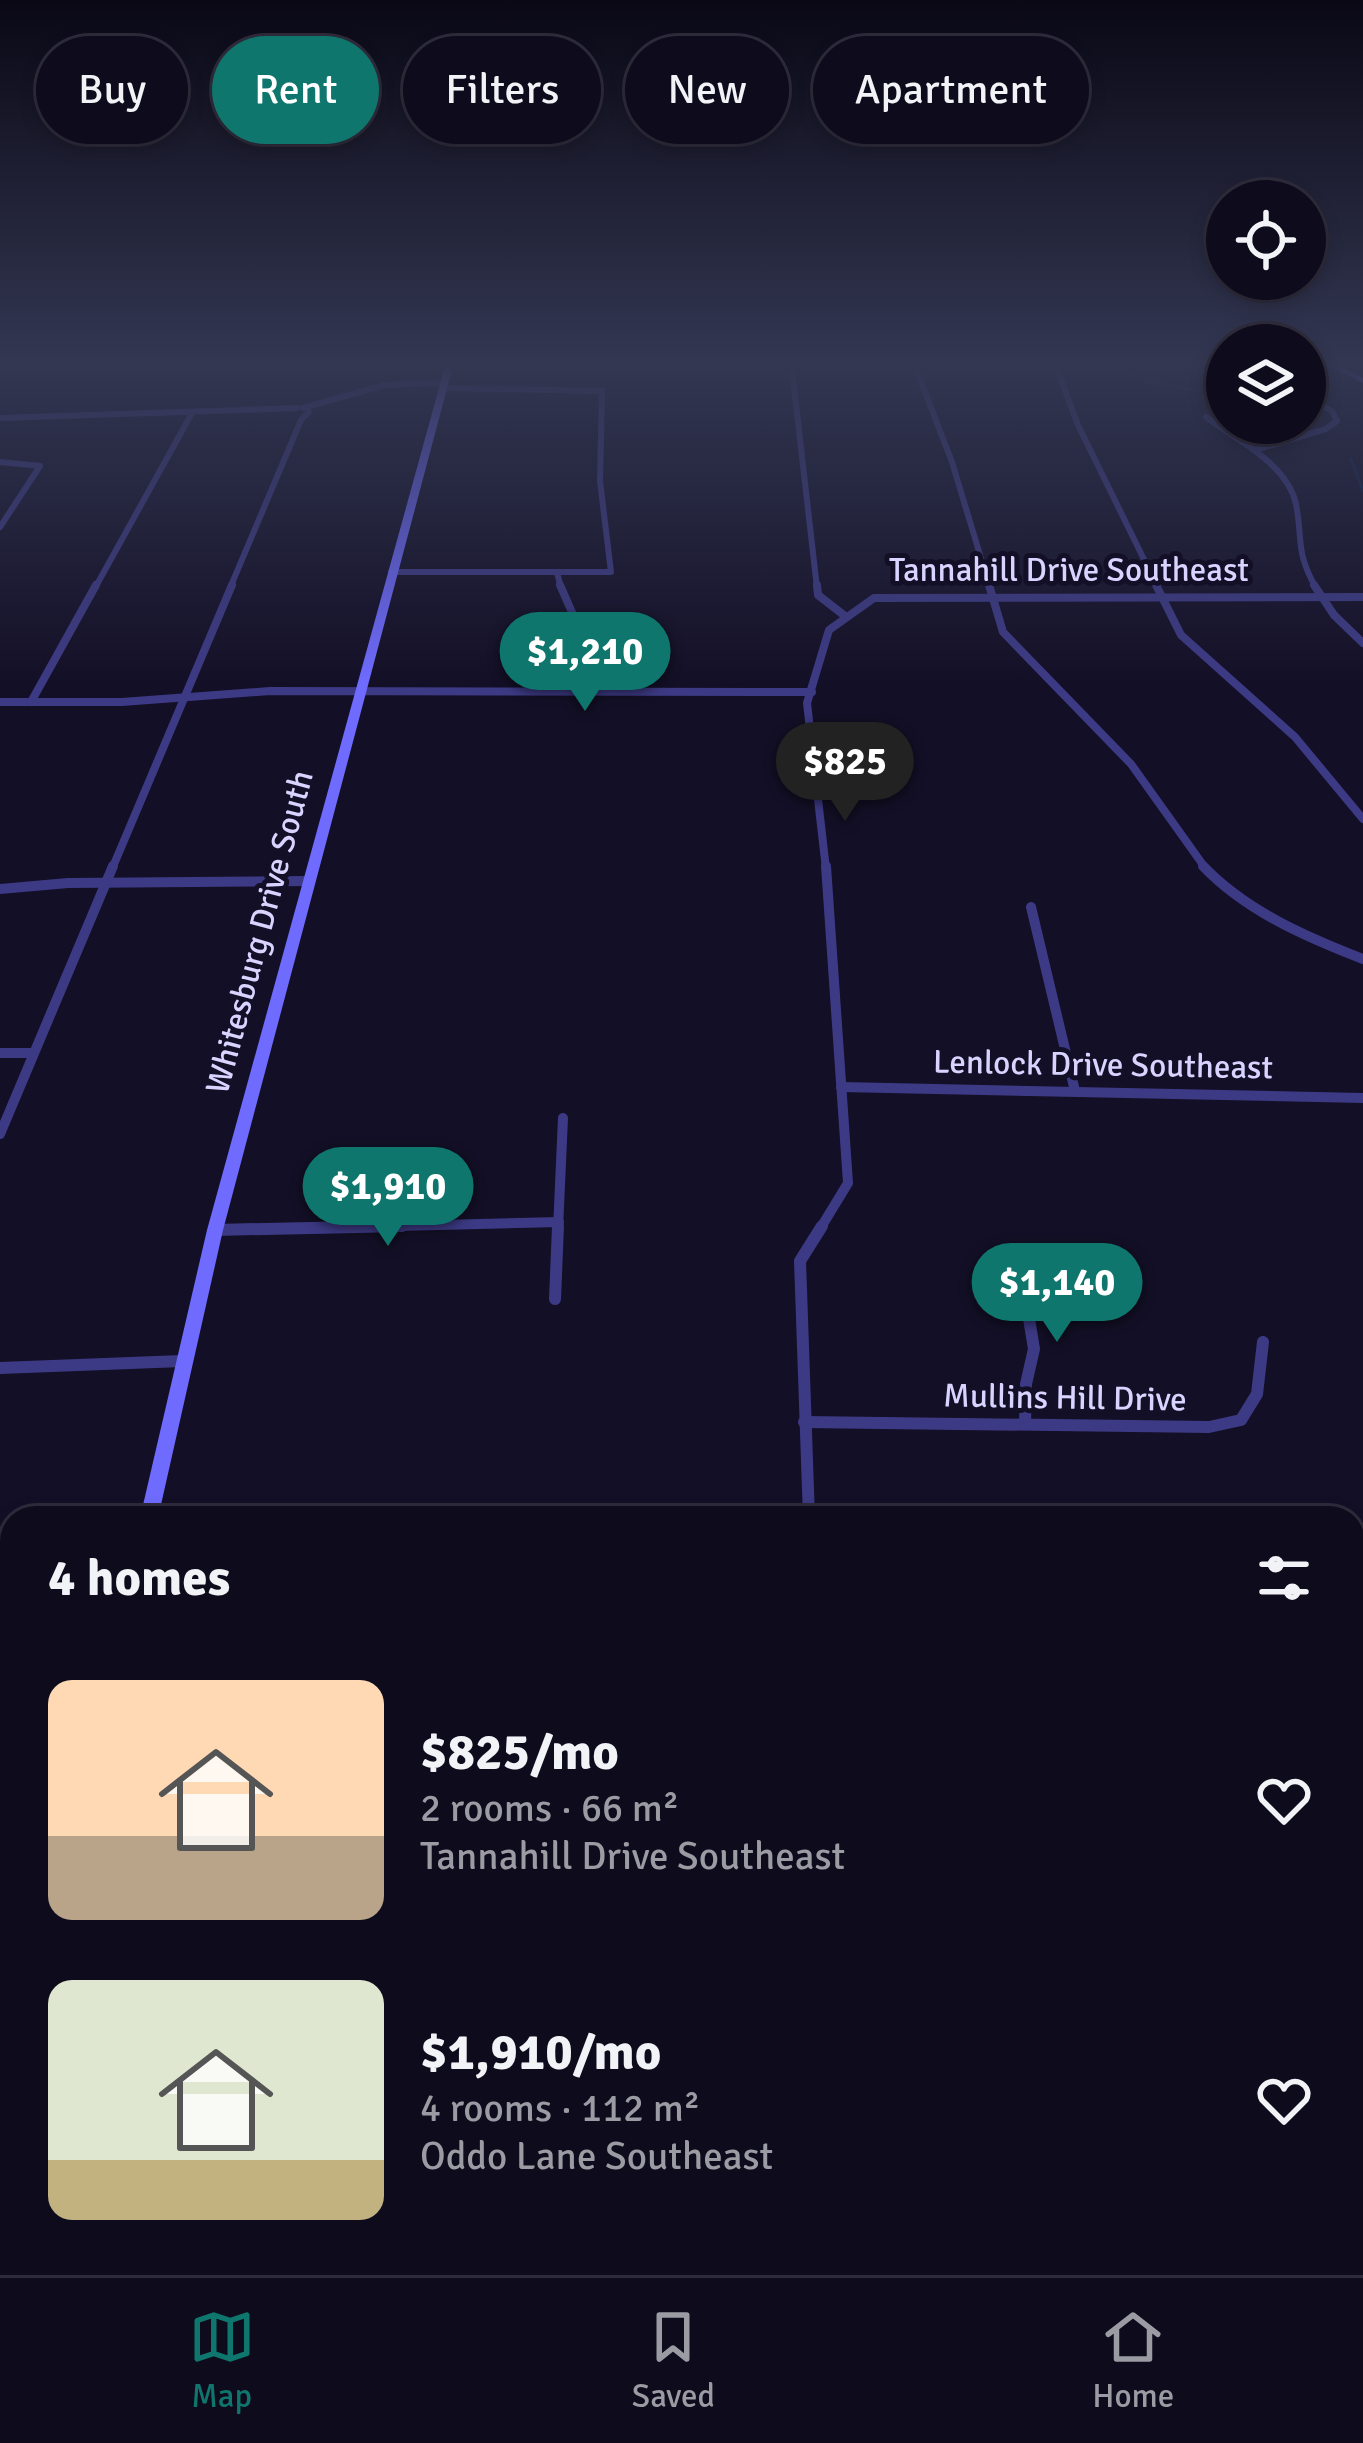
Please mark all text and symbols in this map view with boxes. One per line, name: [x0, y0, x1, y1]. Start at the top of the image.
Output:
chip: Buy: [36, 36, 188, 144]
chip: Rent: [212, 36, 379, 144]
chip: Filters: [403, 36, 601, 144]
chip: New: [625, 36, 789, 144]
chip: Apartment: [813, 36, 1089, 144]
map controls: [1206, 180, 1326, 444]
button: locate: [1206, 180, 1326, 300]
button: layers: [1206, 324, 1326, 444]
street label: Tannahill Drive Southeast: [889, 550, 1249, 591]
pin: $1,210: [487, 612, 683, 714]
text: $1,210: [527, 627, 643, 675]
pin: $825: [774, 722, 916, 824]
text: $825: [803, 737, 887, 785]
street label: Whitesburg Drive South: [197, 766, 323, 1098]
street label: Lenlock Drive Southeast: [933, 1042, 1273, 1088]
pin: $1,910: [290, 1147, 486, 1249]
text: $1,910: [330, 1162, 446, 1210]
pin: $1,140: [959, 1243, 1155, 1345]
text: $1,140: [999, 1258, 1115, 1306]
street label: Mullins Hill Drive: [943, 1375, 1187, 1421]
icon: filters: [1251, 1545, 1317, 1611]
text: 4 homes: [48, 1547, 230, 1610]
text: $825/mo: [420, 1721, 619, 1784]
icon: home: [144, 1728, 288, 1872]
icon: heart: [1251, 1767, 1317, 1833]
text: 2 rooms · 66 m²: [420, 1784, 679, 1832]
text: Tannahill Drive Southeast: [420, 1832, 845, 1880]
text: $1,910/mo: [420, 2021, 661, 2084]
icon: home: [144, 2028, 288, 2172]
icon: heart: [1251, 2067, 1317, 2133]
text: 4 rooms · 112 m²: [420, 2084, 700, 2132]
text: Oddo Lane Southeast: [420, 2132, 773, 2180]
tab: Map: [189, 2304, 255, 2417]
tab: Saved: [632, 2304, 715, 2417]
tab: Home: [1092, 2304, 1174, 2417]

